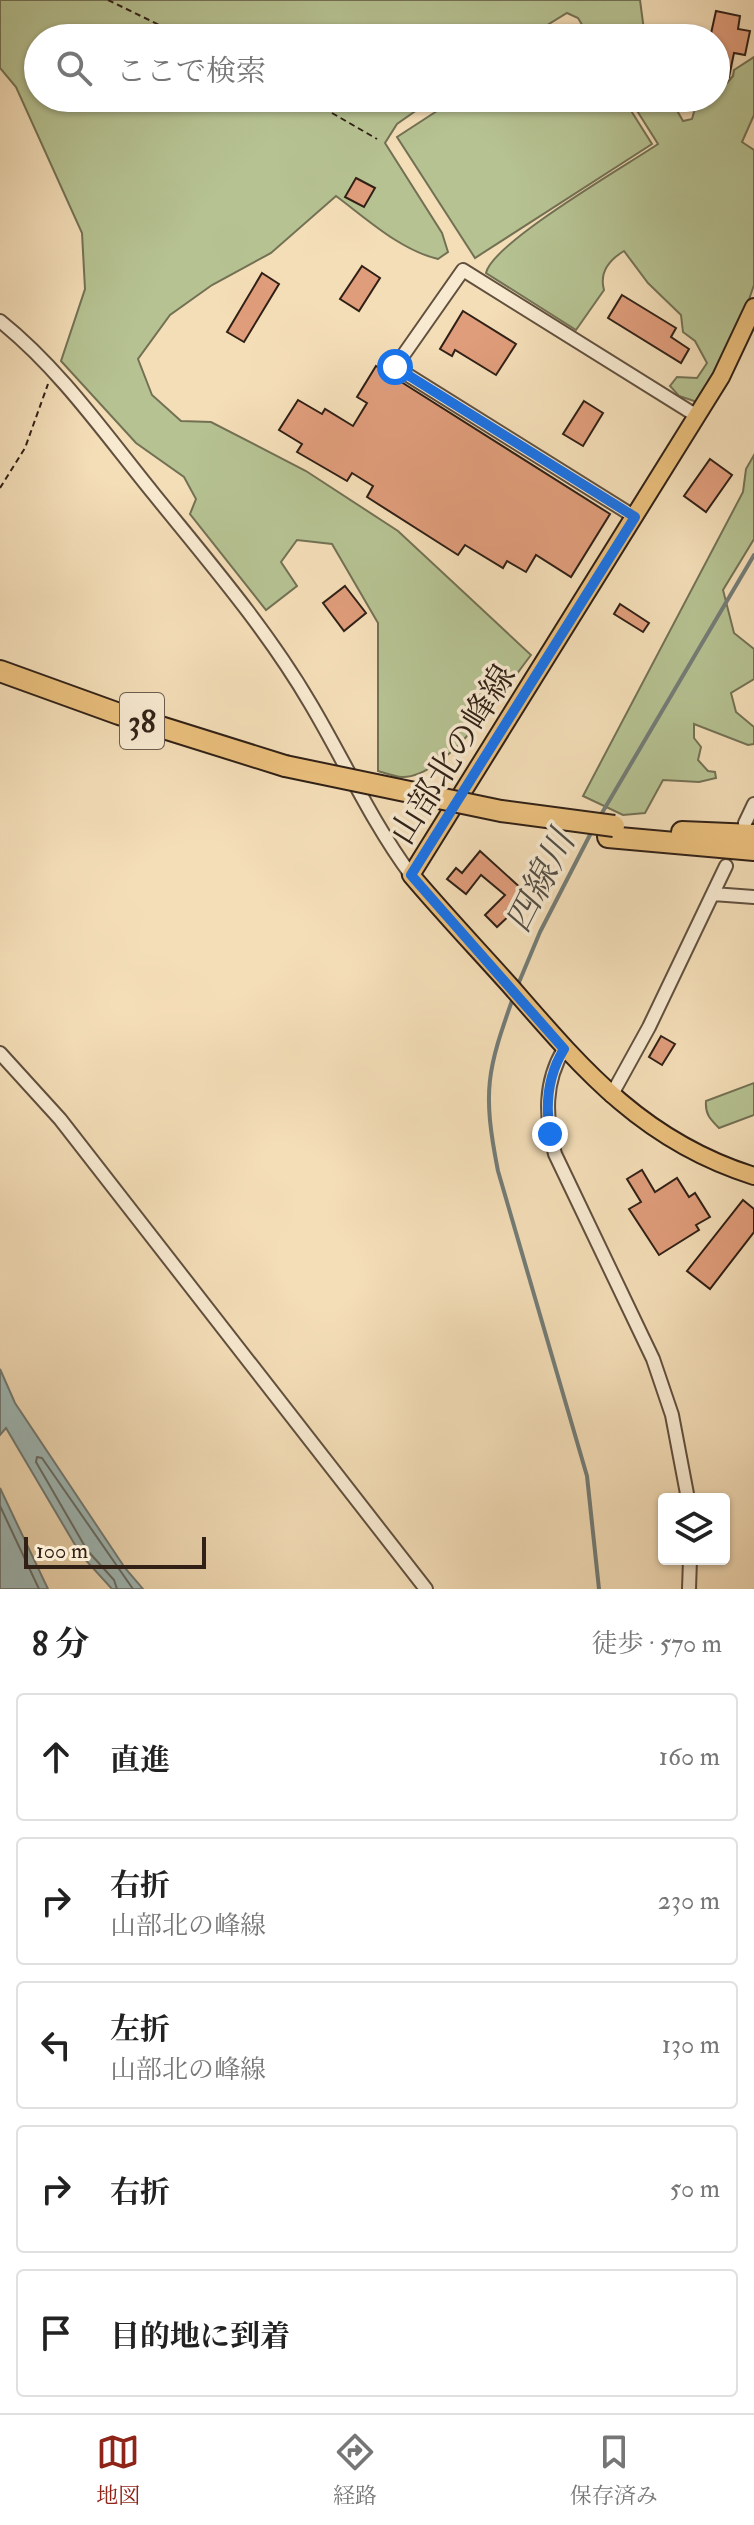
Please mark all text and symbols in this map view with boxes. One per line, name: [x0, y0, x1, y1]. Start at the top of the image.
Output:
search box: [24, 24, 730, 112]
icon: search: [52, 46, 96, 90]
text: ここで検索: [116, 53, 266, 90]
route start: [377, 349, 413, 385]
street label: 山部北の峰線: [381, 657, 526, 853]
road number: 38: [120, 693, 164, 749]
water label: 四線川: [496, 820, 587, 940]
route end: [532, 1116, 568, 1152]
map controls: [658, 1493, 730, 1565]
button: layers: [658, 1493, 730, 1565]
scale bar: [24, 1533, 206, 1569]
text: 100 m: [36, 1537, 88, 1565]
text: 8 分: [32, 1623, 89, 1666]
text: 徒歩 · 570 m: [592, 1628, 722, 1660]
icon: ahead: [34, 1735, 78, 1779]
text: 160 m: [659, 1741, 720, 1773]
text: 直進: [110, 1742, 170, 1779]
text: 右折: [110, 1867, 170, 1904]
icon: right: [34, 1879, 78, 1923]
text: 230 m: [658, 1885, 720, 1917]
text: 山部北の峰線: [110, 1910, 266, 1942]
text: 左折: [110, 2011, 170, 2048]
icon: left: [34, 2023, 78, 2067]
text: 130 m: [662, 2029, 720, 2061]
text: 山部北の峰線: [110, 2054, 266, 2086]
icon: right: [34, 2167, 78, 2211]
text: 50 m: [670, 2173, 720, 2205]
text: 右折: [110, 2174, 170, 2211]
icon: arrive: [34, 2311, 78, 2355]
text: 目的地に到着: [110, 2318, 290, 2355]
tab: 地図: [96, 2430, 140, 2510]
tab: 経路: [333, 2430, 377, 2510]
tab: 保存済み: [570, 2430, 658, 2510]

